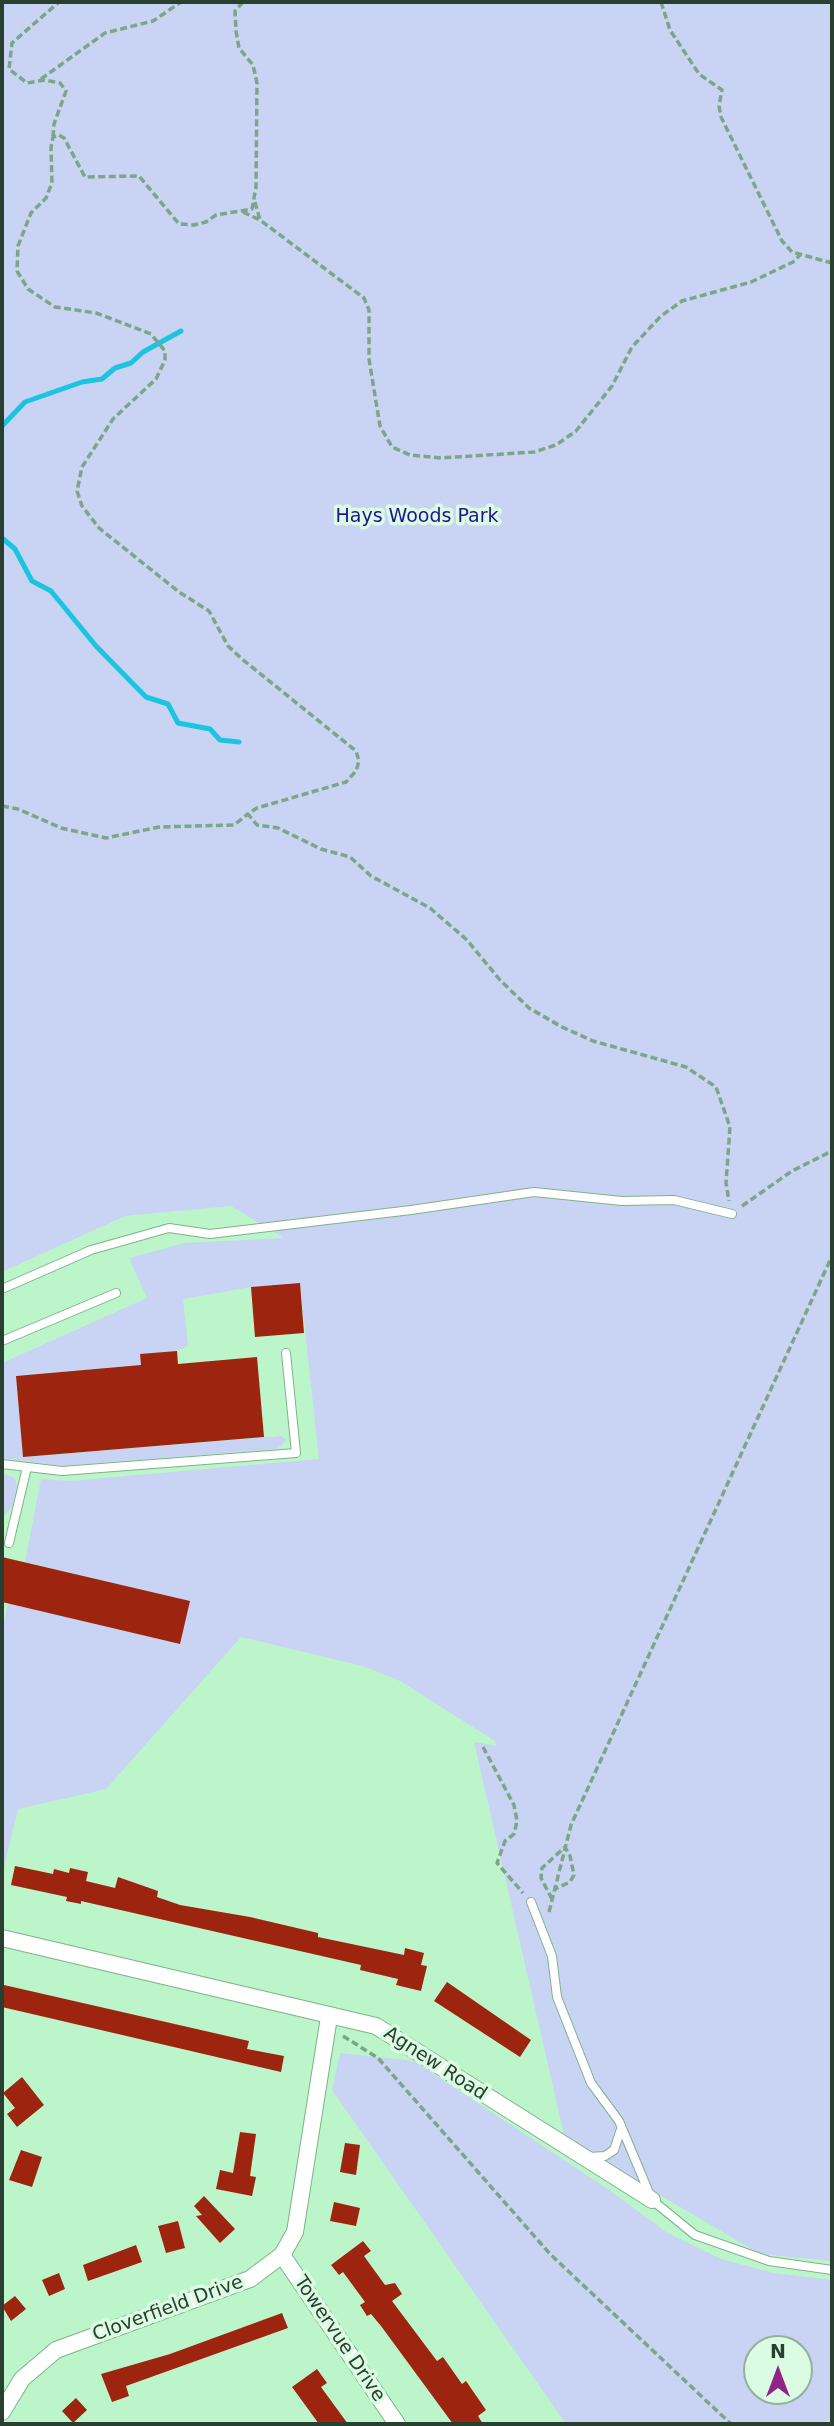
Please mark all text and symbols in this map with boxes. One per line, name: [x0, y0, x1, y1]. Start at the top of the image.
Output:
park label: Hays Woods Park: [335, 506, 499, 528]
street label: Agnew Road: [379, 2022, 491, 2106]
street label: Cloverfield Drive: [90, 2271, 246, 2347]
street label: Towervue Drive: [289, 2272, 389, 2406]
north arrow: [743, 2335, 813, 2405]
text: N: [770, 2340, 786, 2362]

